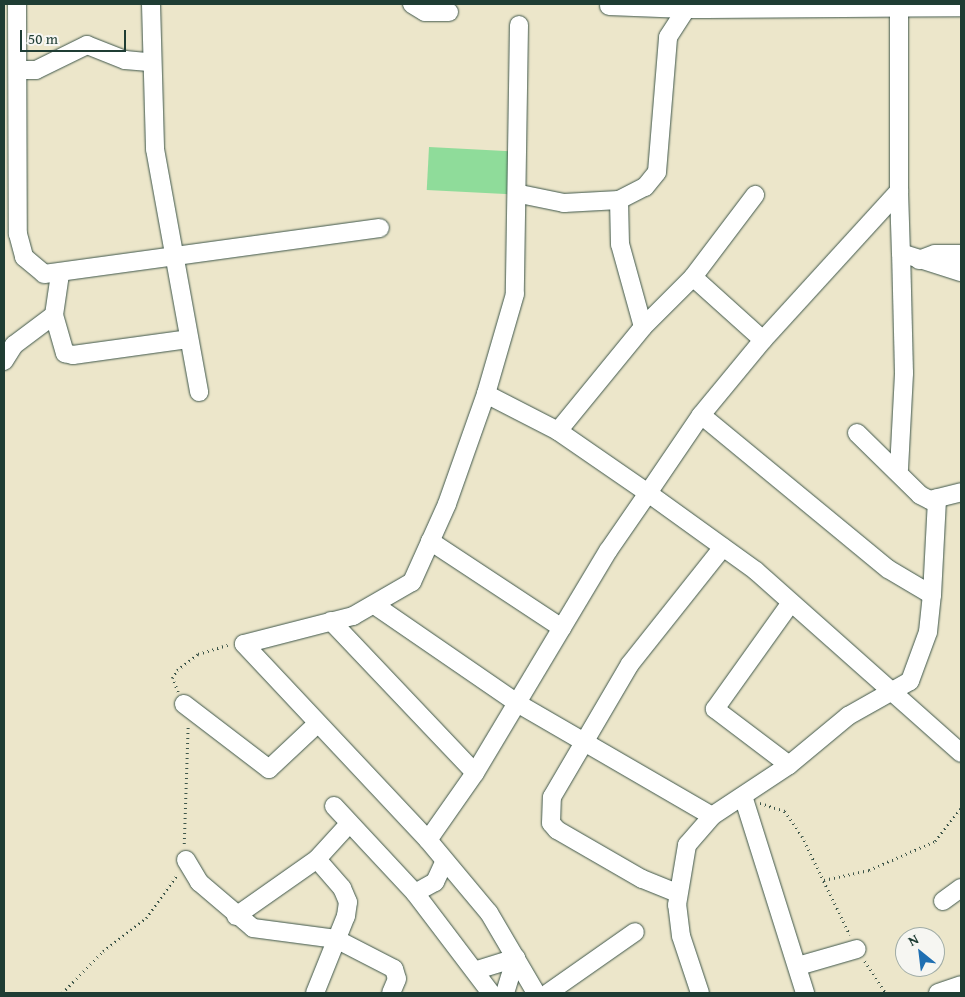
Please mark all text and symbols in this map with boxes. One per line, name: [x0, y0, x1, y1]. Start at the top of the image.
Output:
scale bar: [22, 20, 129, 52]
text: 50 m: [28, 28, 58, 49]
north arrow: [895, 927, 945, 977]
text: N: [904, 929, 922, 951]

